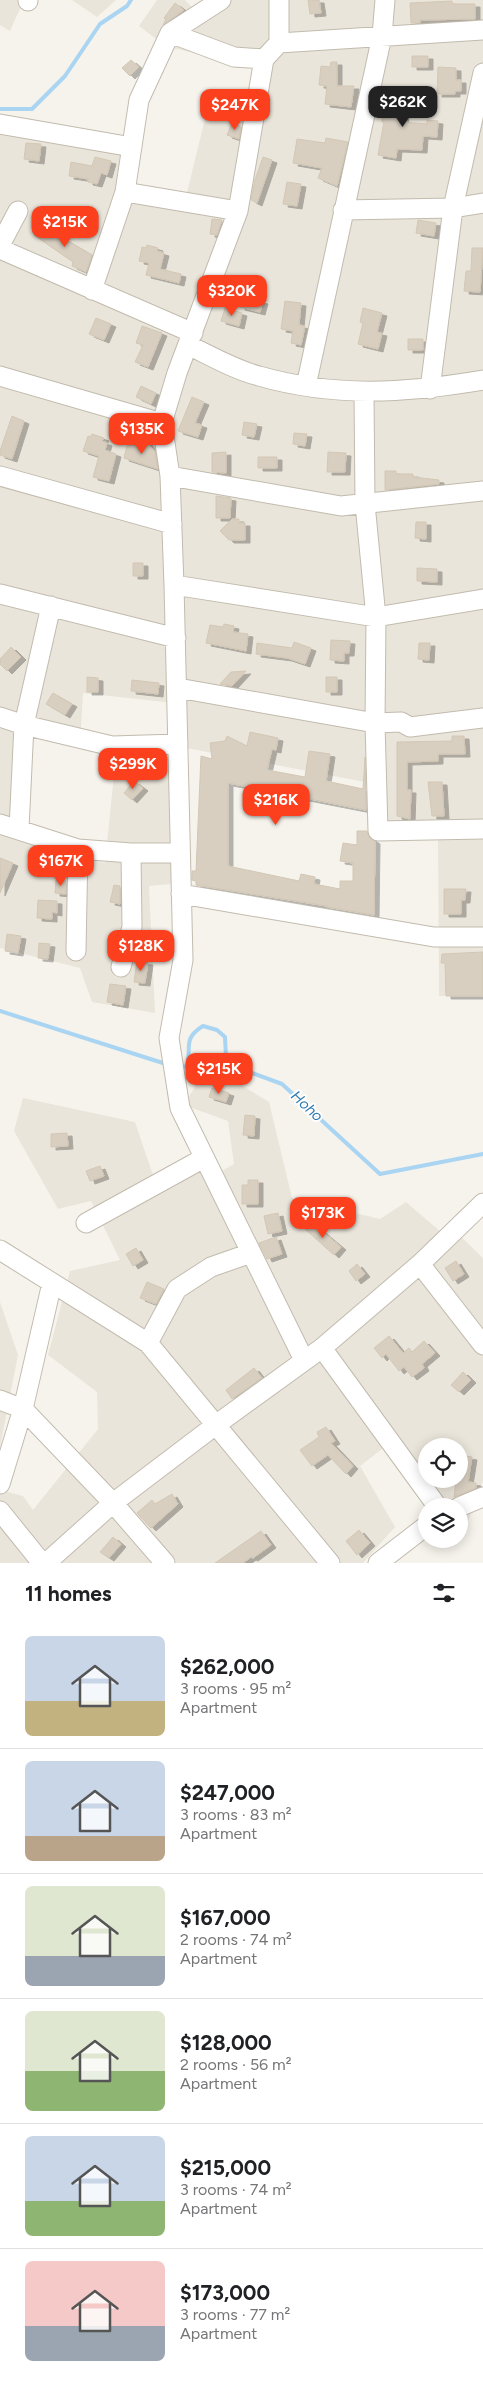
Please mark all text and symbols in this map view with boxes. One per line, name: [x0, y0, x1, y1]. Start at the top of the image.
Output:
pin: $262K: [368, 86, 438, 128]
pin: $247K: [200, 88, 270, 131]
text: $262K: [379, 92, 427, 111]
text: $247K: [211, 95, 259, 114]
pin: $215K: [30, 206, 100, 248]
text: $215K: [43, 212, 87, 231]
pin: $320K: [197, 274, 267, 317]
text: $320K: [208, 281, 256, 300]
pin: $135K: [107, 412, 177, 455]
text: $135K: [120, 419, 164, 438]
pin: $299K: [98, 748, 168, 790]
text: $299K: [109, 754, 157, 773]
pin: $216K: [241, 784, 311, 826]
text: $216K: [254, 790, 298, 809]
pin: $167K: [26, 844, 96, 887]
text: $167K: [39, 851, 83, 870]
pin: $128K: [106, 930, 176, 972]
text: $128K: [118, 936, 164, 955]
pin: $215K: [184, 1052, 254, 1095]
text: $215K: [197, 1059, 241, 1078]
water label: Hoho: [287, 1087, 327, 1125]
pin: $173K: [288, 1196, 358, 1239]
text: $173K: [301, 1203, 345, 1222]
map controls: [418, 1438, 468, 1548]
button: locate: [418, 1438, 468, 1488]
button: layers: [418, 1498, 468, 1548]
icon: filters: [430, 1579, 458, 1607]
text: 11 homes: [25, 1581, 112, 1606]
text: $262,000: [180, 1654, 274, 1679]
icon: home: [65, 1656, 125, 1716]
text: 3 rooms · 95 m²: [180, 1679, 291, 1698]
text: Apartment: [180, 1698, 257, 1717]
text: $247,000: [180, 1780, 275, 1805]
icon: home: [65, 1781, 125, 1841]
text: 3 rooms · 83 m²: [180, 1805, 292, 1824]
text: Apartment: [180, 1824, 257, 1843]
text: $167,000: [180, 1905, 271, 1930]
icon: home: [65, 1906, 125, 1966]
text: 2 rooms · 74 m²: [180, 1930, 292, 1949]
text: Apartment: [180, 1949, 257, 1968]
text: $128,000: [180, 2030, 272, 2055]
icon: home: [65, 2031, 125, 2091]
text: 2 rooms · 56 m²: [180, 2055, 292, 2074]
text: Apartment: [180, 2074, 257, 2093]
text: $215,000: [180, 2155, 271, 2180]
icon: home: [65, 2156, 125, 2216]
text: 3 rooms · 74 m²: [180, 2180, 292, 2199]
text: Apartment: [180, 2199, 257, 2218]
text: $173,000: [180, 2280, 270, 2305]
icon: home: [65, 2281, 125, 2341]
text: 3 rooms · 77 m²: [180, 2305, 290, 2324]
text: Apartment: [180, 2324, 257, 2343]

